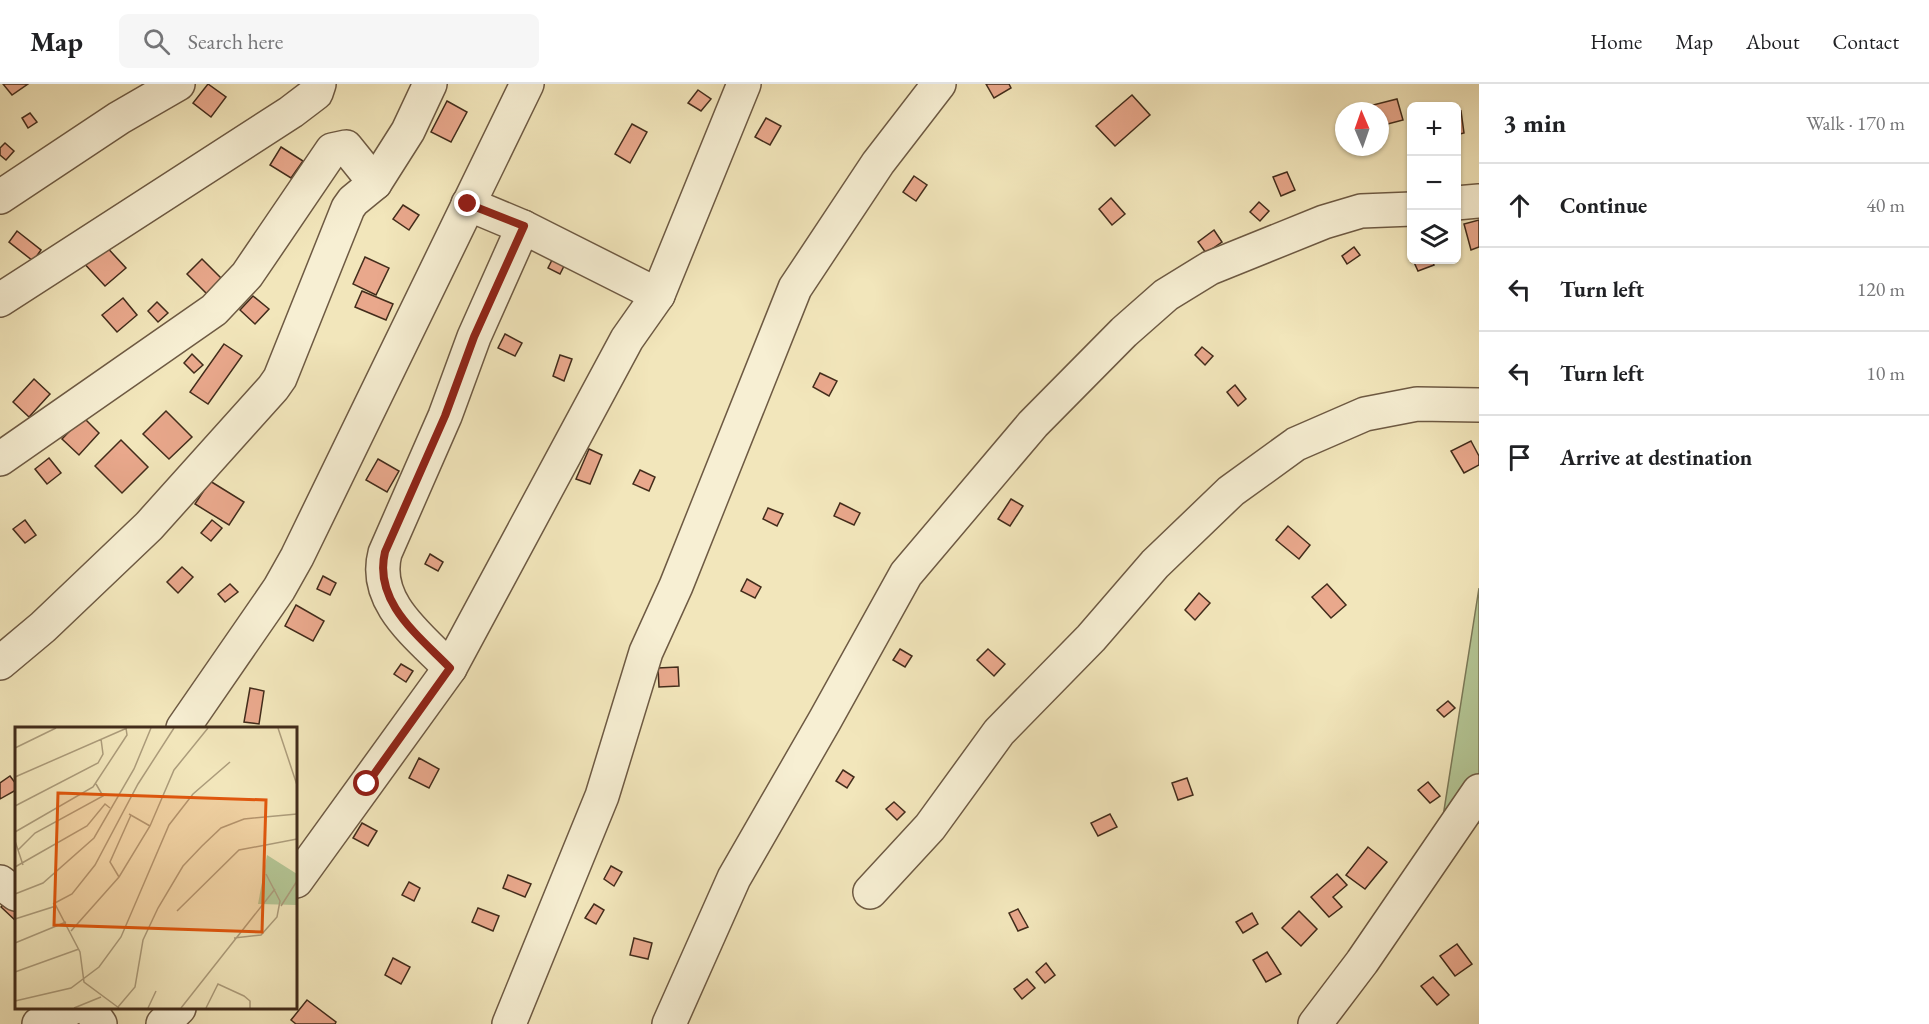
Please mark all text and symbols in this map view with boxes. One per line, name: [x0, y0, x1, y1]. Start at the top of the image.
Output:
search box: [119, 14, 539, 68]
text: Map: [30, 23, 83, 59]
icon: search: [140, 25, 173, 58]
text: Search here: [188, 27, 283, 56]
text: Home: [1590, 28, 1642, 55]
text: Map: [1675, 28, 1713, 55]
text: About: [1746, 28, 1799, 55]
text: Contact: [1832, 28, 1899, 55]
north arrow: [1335, 102, 1389, 156]
map controls: [1407, 102, 1461, 264]
button: +: [1407, 102, 1461, 156]
text: 3 min: [1503, 106, 1566, 140]
text: Walk · 170 m: [1806, 110, 1905, 136]
button: −: [1407, 156, 1461, 210]
icon: ahead: [1503, 189, 1536, 222]
route end: [454, 190, 480, 216]
text: Continue: [1560, 191, 1647, 220]
text: 40 m: [1866, 192, 1905, 218]
button: layers: [1407, 210, 1461, 264]
icon: left: [1503, 273, 1536, 306]
text: Turn left: [1560, 275, 1644, 304]
text: 120 m: [1857, 276, 1905, 302]
icon: left: [1503, 357, 1536, 390]
text: Turn left: [1560, 359, 1644, 388]
text: 10 m: [1866, 360, 1905, 386]
icon: arrive: [1503, 441, 1536, 474]
text: Arrive at destination: [1560, 443, 1752, 472]
inset map: [15, 727, 297, 1009]
route start: [353, 770, 379, 796]

